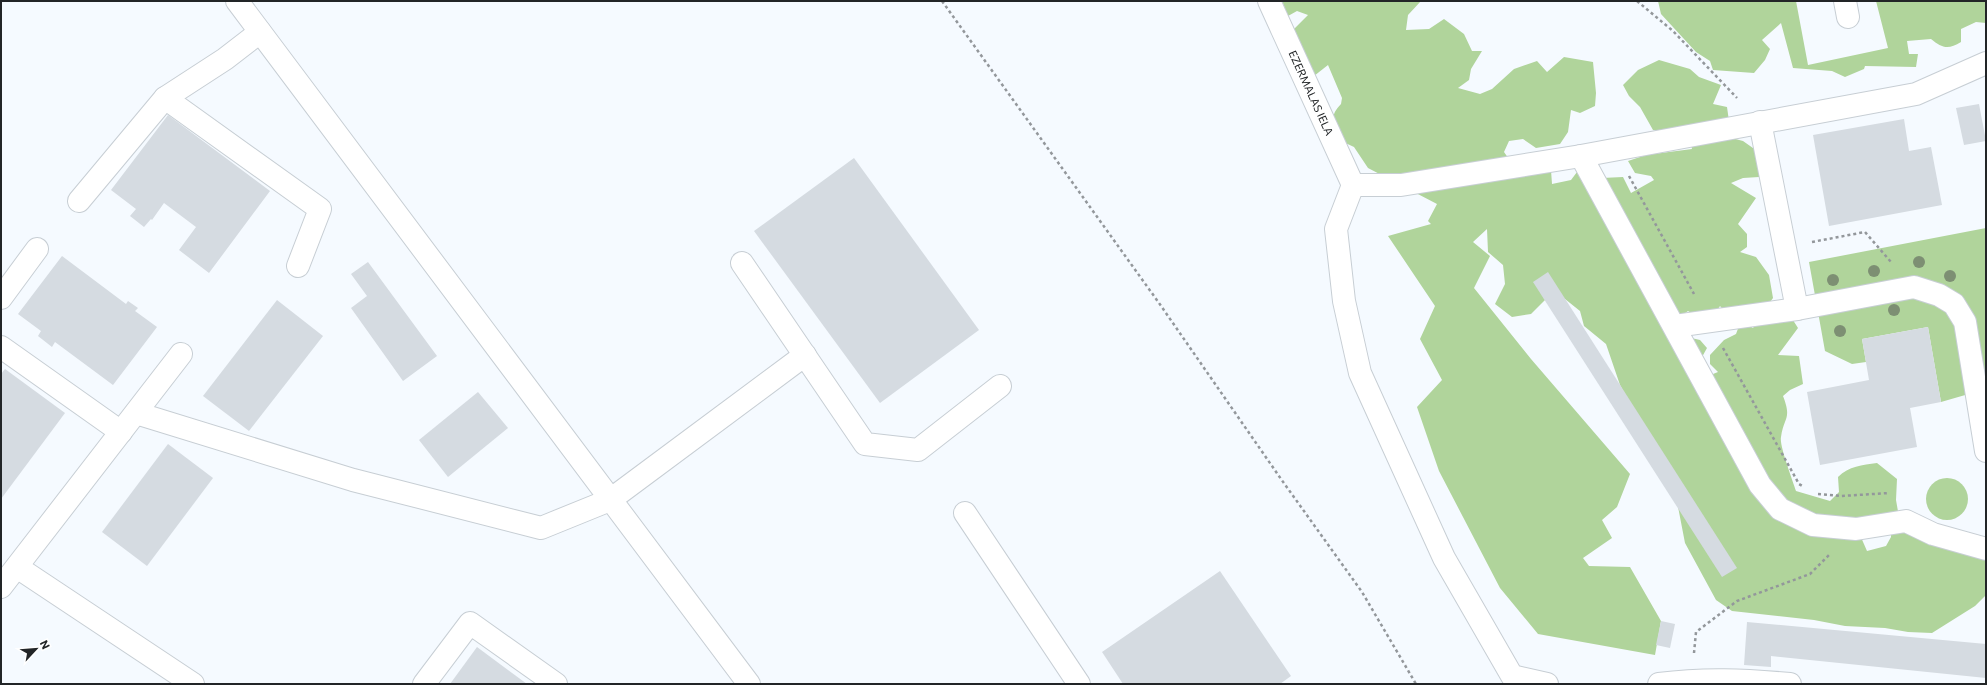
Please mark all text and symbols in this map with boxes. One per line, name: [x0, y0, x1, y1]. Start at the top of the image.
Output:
street label: EZERMALAS IELA: [1286, 48, 1337, 138]
north arrow: [16, 629, 56, 669]
text: N: [38, 638, 53, 651]

